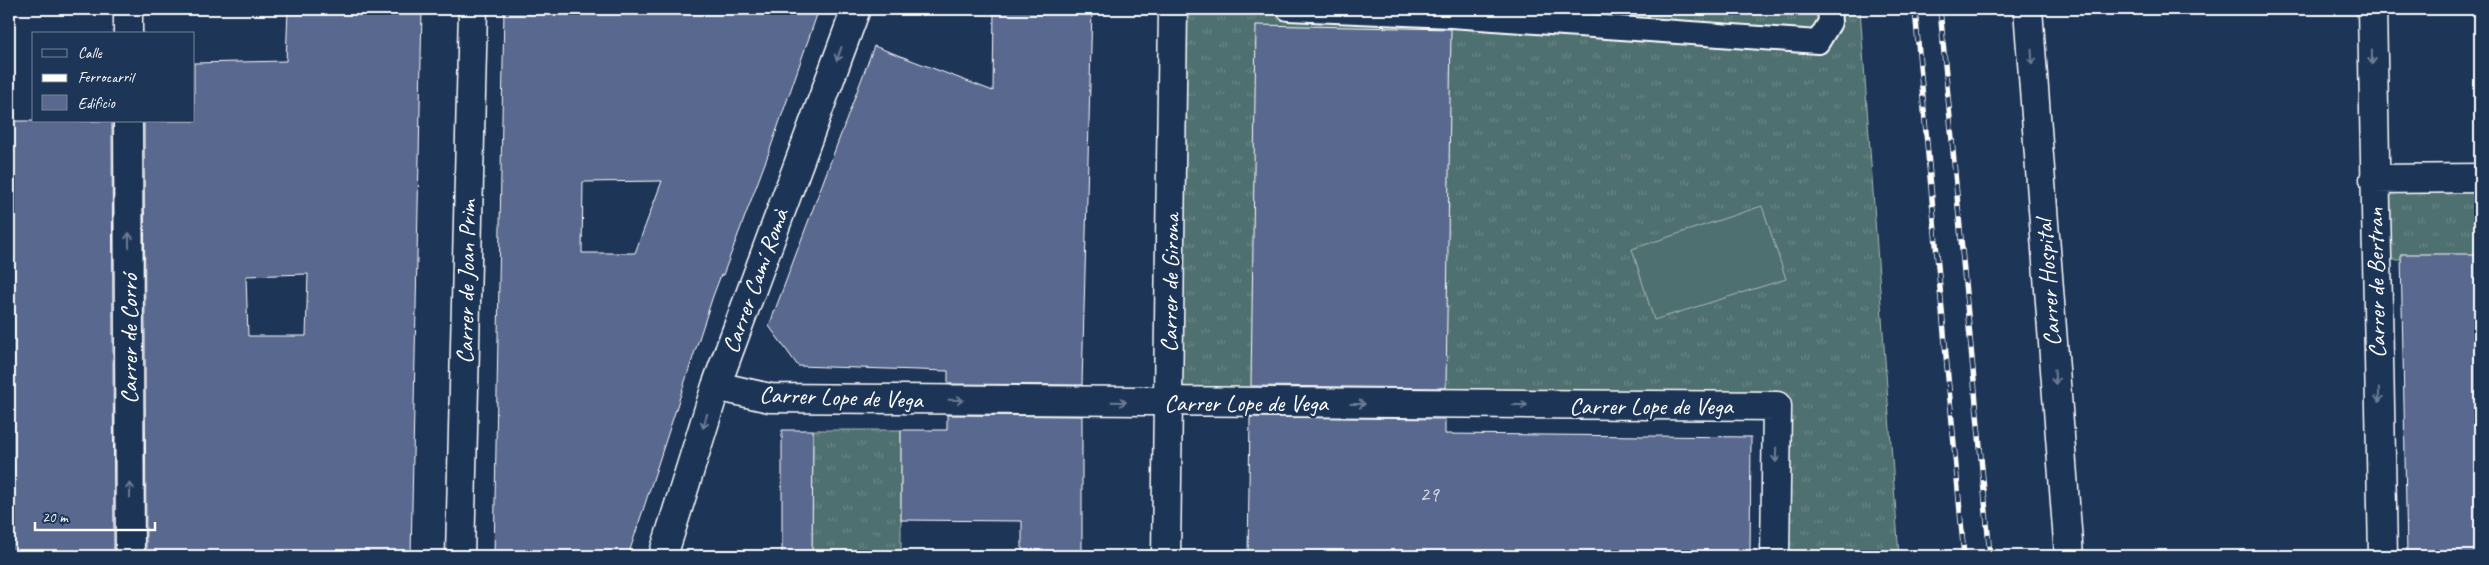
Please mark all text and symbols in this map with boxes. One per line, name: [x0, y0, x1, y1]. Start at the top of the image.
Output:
legend: [32, 32, 195, 122]
text: Calle: [78, 44, 103, 63]
one-way arrow: [834, 46, 843, 62]
one-way arrow: [2027, 49, 2036, 65]
one-way arrow: [2368, 49, 2377, 65]
text: Ferrocarril: [78, 68, 136, 87]
text: Edificio: [78, 94, 116, 113]
street label: Carrer de Joan Prim: [450, 197, 482, 364]
street label: Carrer Camí Romà: [715, 203, 795, 357]
street label: Carrer de Bertran: [2360, 207, 2392, 358]
street label: Carrer de Girona: [1154, 211, 1186, 353]
street label: Carrer Hospital: [2028, 215, 2067, 347]
one-way arrow: [124, 232, 134, 248]
street label: Carrer de Corró: [114, 271, 144, 404]
one-way arrow: [2051, 368, 2060, 384]
street label: Carrer Lope de Vega: [759, 379, 925, 415]
one-way arrow: [2374, 386, 2384, 403]
street label: Carrer Lope de Vega: [1164, 388, 1329, 418]
street label: Carrer Lope de Vega: [1569, 391, 1734, 421]
one-way arrow: [948, 396, 964, 405]
one-way arrow: [1110, 397, 1126, 407]
one-way arrow: [1349, 399, 1365, 409]
one-way arrow: [1512, 400, 1528, 410]
one-way arrow: [700, 412, 710, 428]
one-way arrow: [1771, 446, 1781, 463]
house number: 29: [1420, 481, 1440, 507]
one-way arrow: [125, 482, 135, 498]
scale bar: [35, 500, 155, 532]
text: 20 m: [42, 508, 69, 527]

